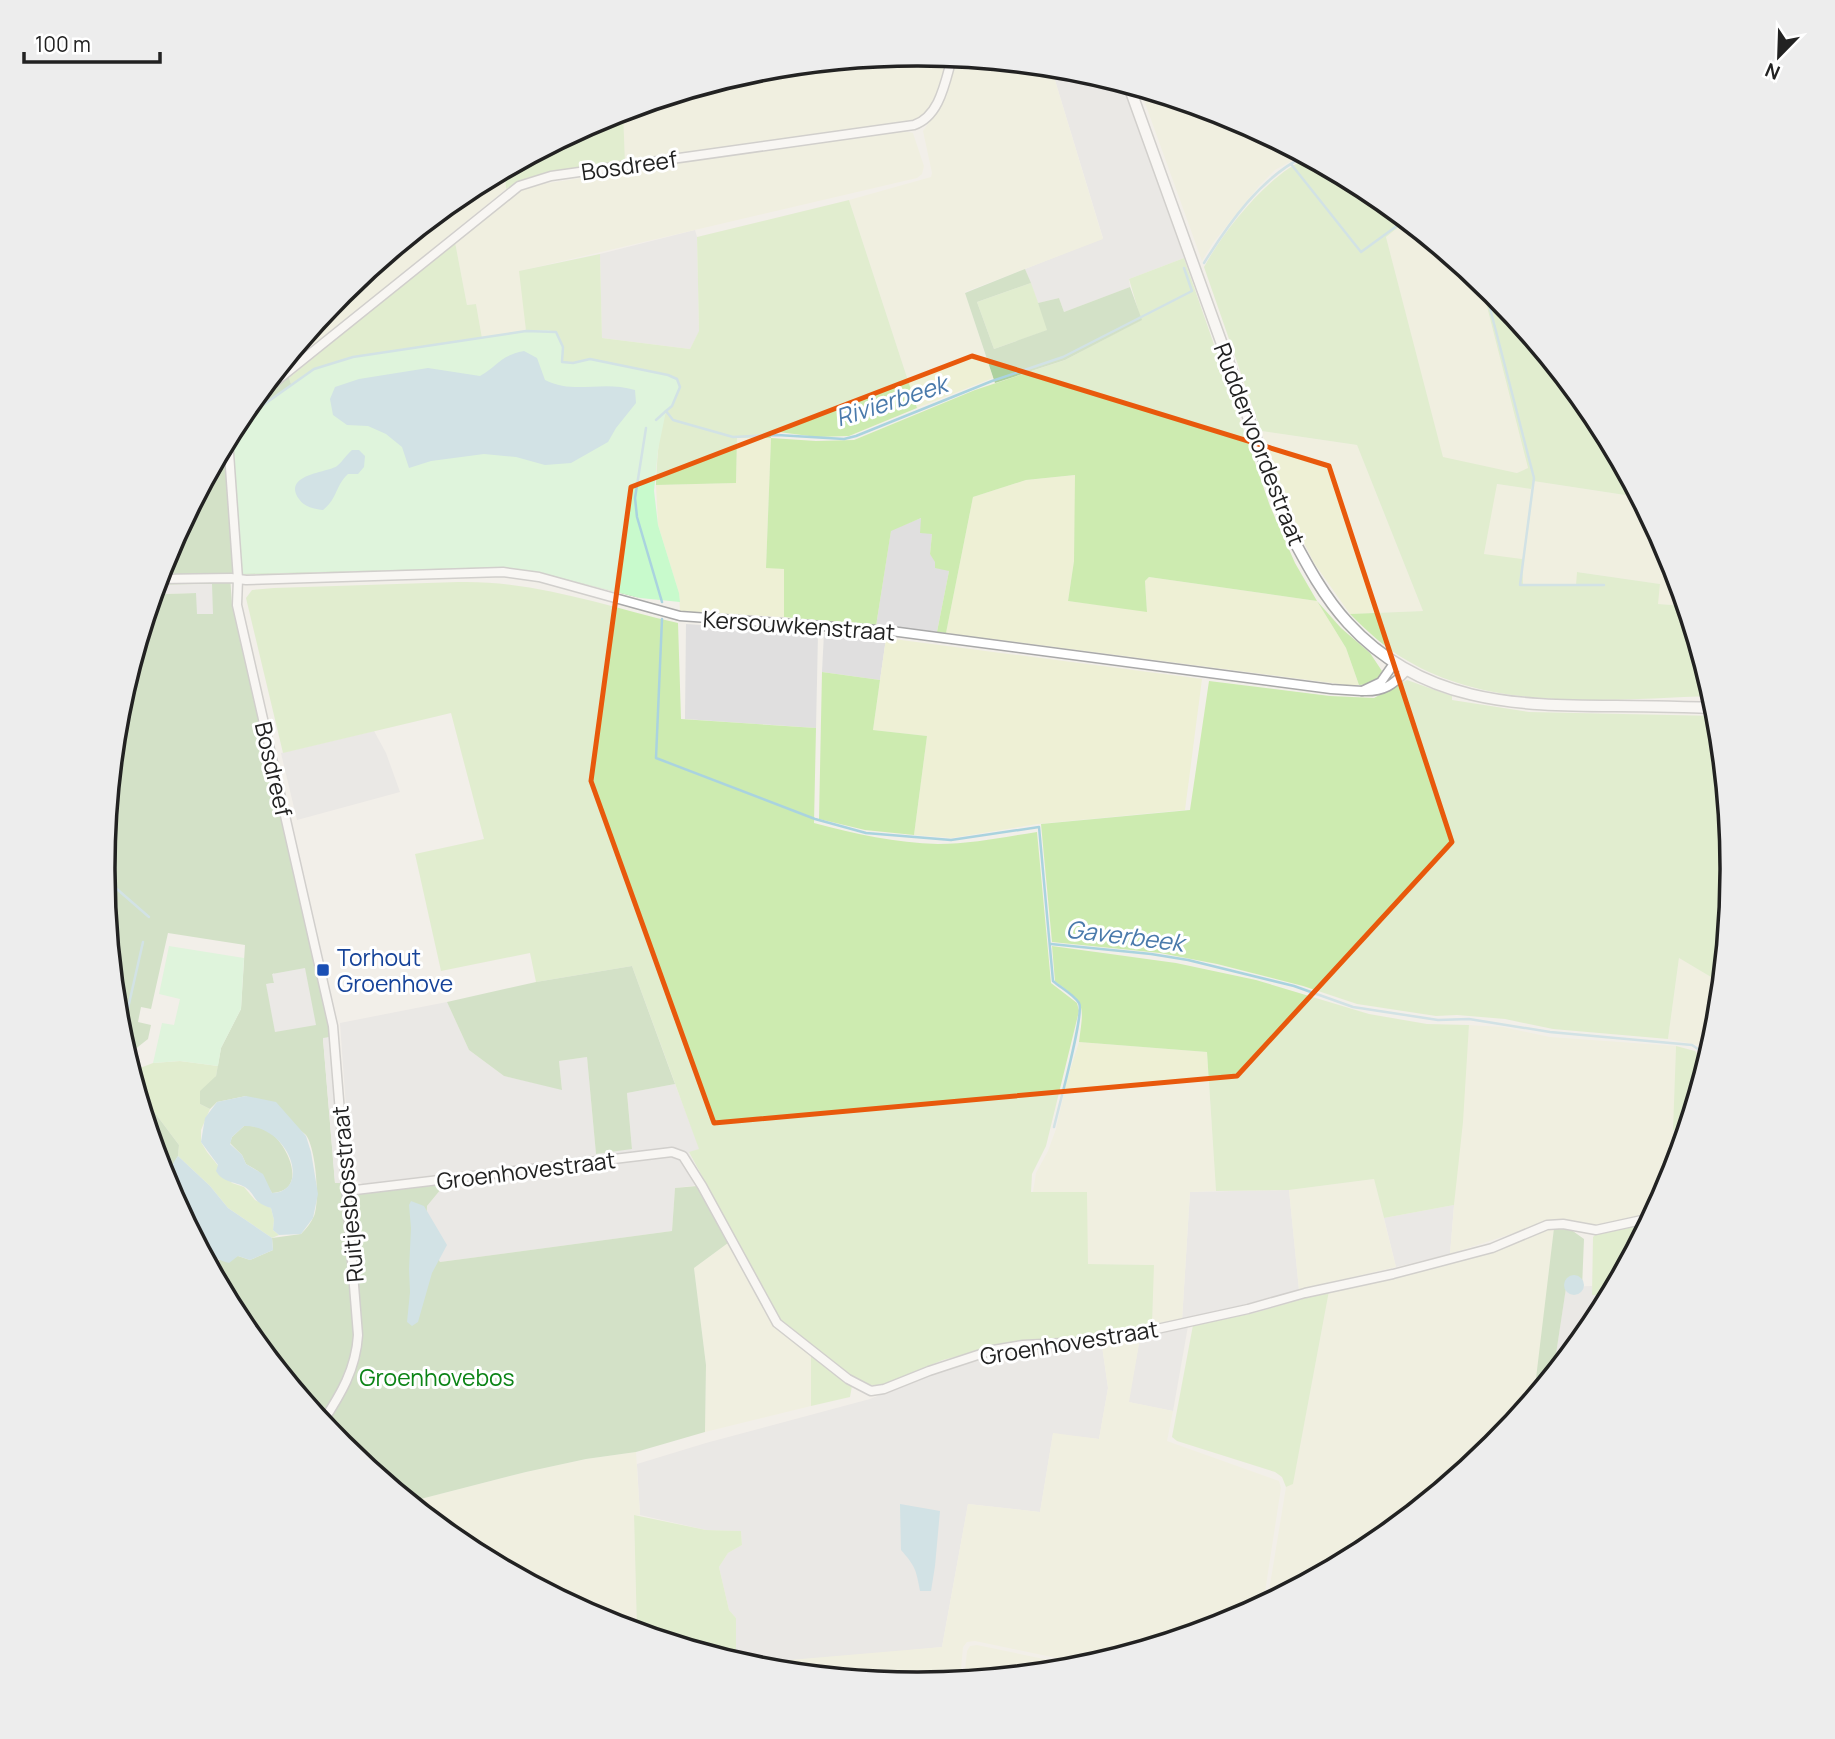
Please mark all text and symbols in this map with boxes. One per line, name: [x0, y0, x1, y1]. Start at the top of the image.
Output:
scale bar: [24, 21, 161, 65]
north arrow: [1744, 21, 1814, 91]
text: 100 m: [35, 30, 91, 58]
text: N: [1761, 57, 1784, 86]
street label: Bosdreef: [579, 142, 679, 188]
street label: Ruddervoordestraat: [1207, 338, 1313, 550]
water label: Rivierbeek: [831, 366, 954, 434]
street label: Kersouwkenstraat: [702, 602, 896, 648]
street label: Bosdreef: [248, 718, 300, 820]
water label: Gaverbeek: [1064, 911, 1189, 959]
place label: Torhout Groenhove: [337, 941, 453, 999]
marker: Torhout Groenhove: [315, 962, 331, 978]
street label: Ruitjesbosstraat: [323, 1104, 371, 1284]
street label: Groenhovestraat: [435, 1143, 617, 1197]
street label: Groenhovestraat: [978, 1312, 1160, 1372]
park label: Groenhovebos: [359, 1361, 515, 1393]

